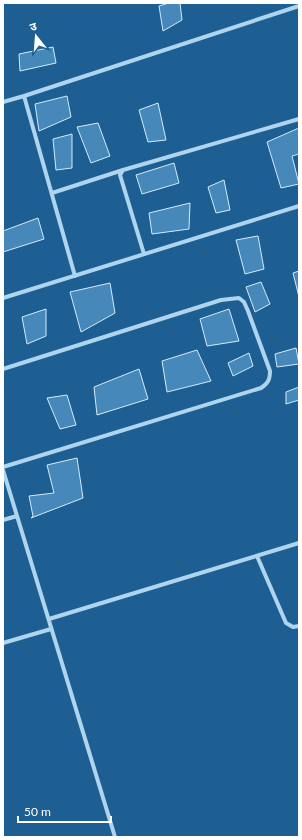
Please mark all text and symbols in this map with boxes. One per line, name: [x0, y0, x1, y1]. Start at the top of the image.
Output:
north arrow: [16, 16, 56, 56]
text: उ: [28, 19, 38, 33]
scale bar: [18, 798, 111, 824]
text: 50 m: [24, 804, 51, 819]

